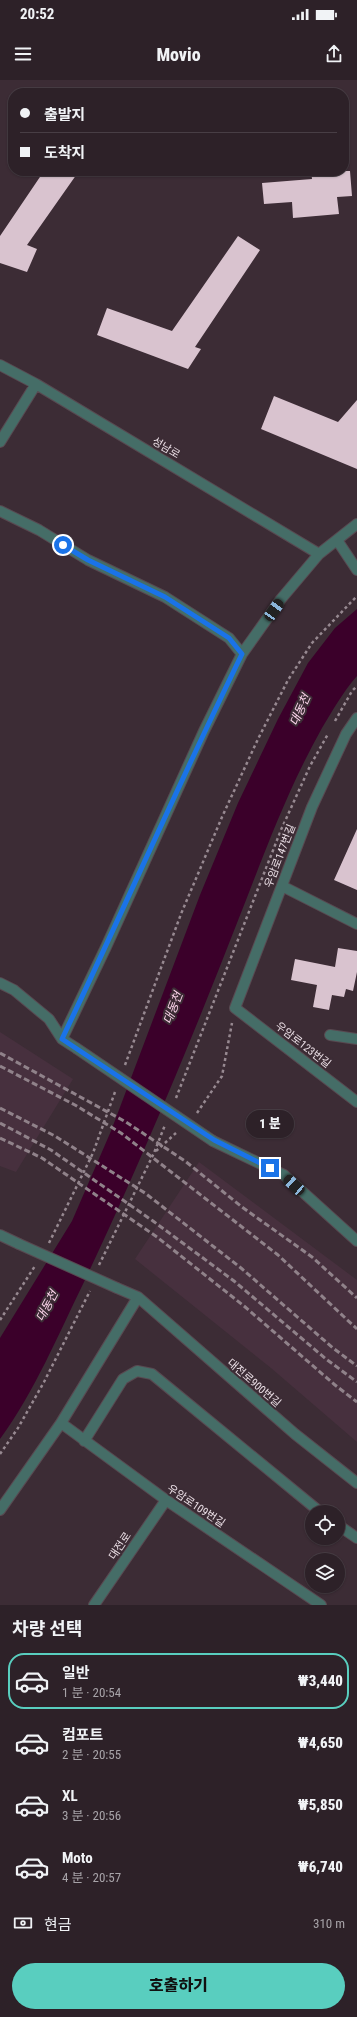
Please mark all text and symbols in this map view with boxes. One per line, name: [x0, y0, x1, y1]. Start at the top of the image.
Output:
text: 20:52: [20, 5, 54, 23]
icon: menu: [12, 43, 34, 65]
icon: share: [323, 43, 345, 65]
text: Movio: [156, 44, 201, 65]
text: 출발지: [44, 106, 85, 124]
text: 도착지: [44, 144, 85, 162]
street label: 성남로: [150, 435, 182, 461]
route start: [54, 536, 72, 554]
car: [262, 597, 286, 623]
water label: 대동천: [287, 690, 314, 728]
street label: 우암로147번길: [262, 822, 298, 890]
water label: 대동천: [161, 988, 186, 1026]
street label: 우암로123번길: [273, 1019, 333, 1071]
callout: 1 분: [246, 1110, 294, 1138]
text: 1 분: [259, 1116, 281, 1131]
route end: [261, 1159, 279, 1177]
car: [281, 1173, 307, 1197]
water label: 대동천: [33, 1286, 62, 1324]
street label: 대전로900번길: [224, 1356, 284, 1410]
street label: 우암로109번길: [165, 1482, 227, 1530]
map controls: [305, 1505, 345, 1593]
button: locate: [305, 1505, 345, 1545]
street label: 대전로: [106, 1530, 134, 1562]
button: layers: [305, 1553, 345, 1593]
text: 차량 선택: [12, 1618, 82, 1639]
icon: car: [14, 1663, 50, 1699]
text: 일반: [62, 1664, 90, 1682]
text: ₩3,440: [298, 1672, 343, 1690]
text: 1 분 · 20:54: [62, 1685, 121, 1700]
icon: car: [14, 1725, 50, 1761]
text: 컴포트: [62, 1726, 103, 1744]
text: ₩4,650: [298, 1734, 343, 1752]
text: 2 분 · 20:55: [62, 1747, 121, 1762]
icon: car: [14, 1787, 50, 1823]
text: XL: [62, 1787, 78, 1805]
text: ₩5,850: [298, 1796, 343, 1814]
text: 3 분 · 20:56: [62, 1808, 121, 1823]
icon: car: [14, 1849, 50, 1885]
text: Moto: [62, 1849, 93, 1867]
text: ₩6,740: [298, 1858, 343, 1876]
text: 4 분 · 20:57: [62, 1870, 121, 1885]
icon: cash: [12, 1912, 34, 1934]
text: 현금: [44, 1916, 72, 1934]
text: 310 m: [313, 1916, 345, 1931]
button: 호출하기: [12, 1963, 345, 2009]

